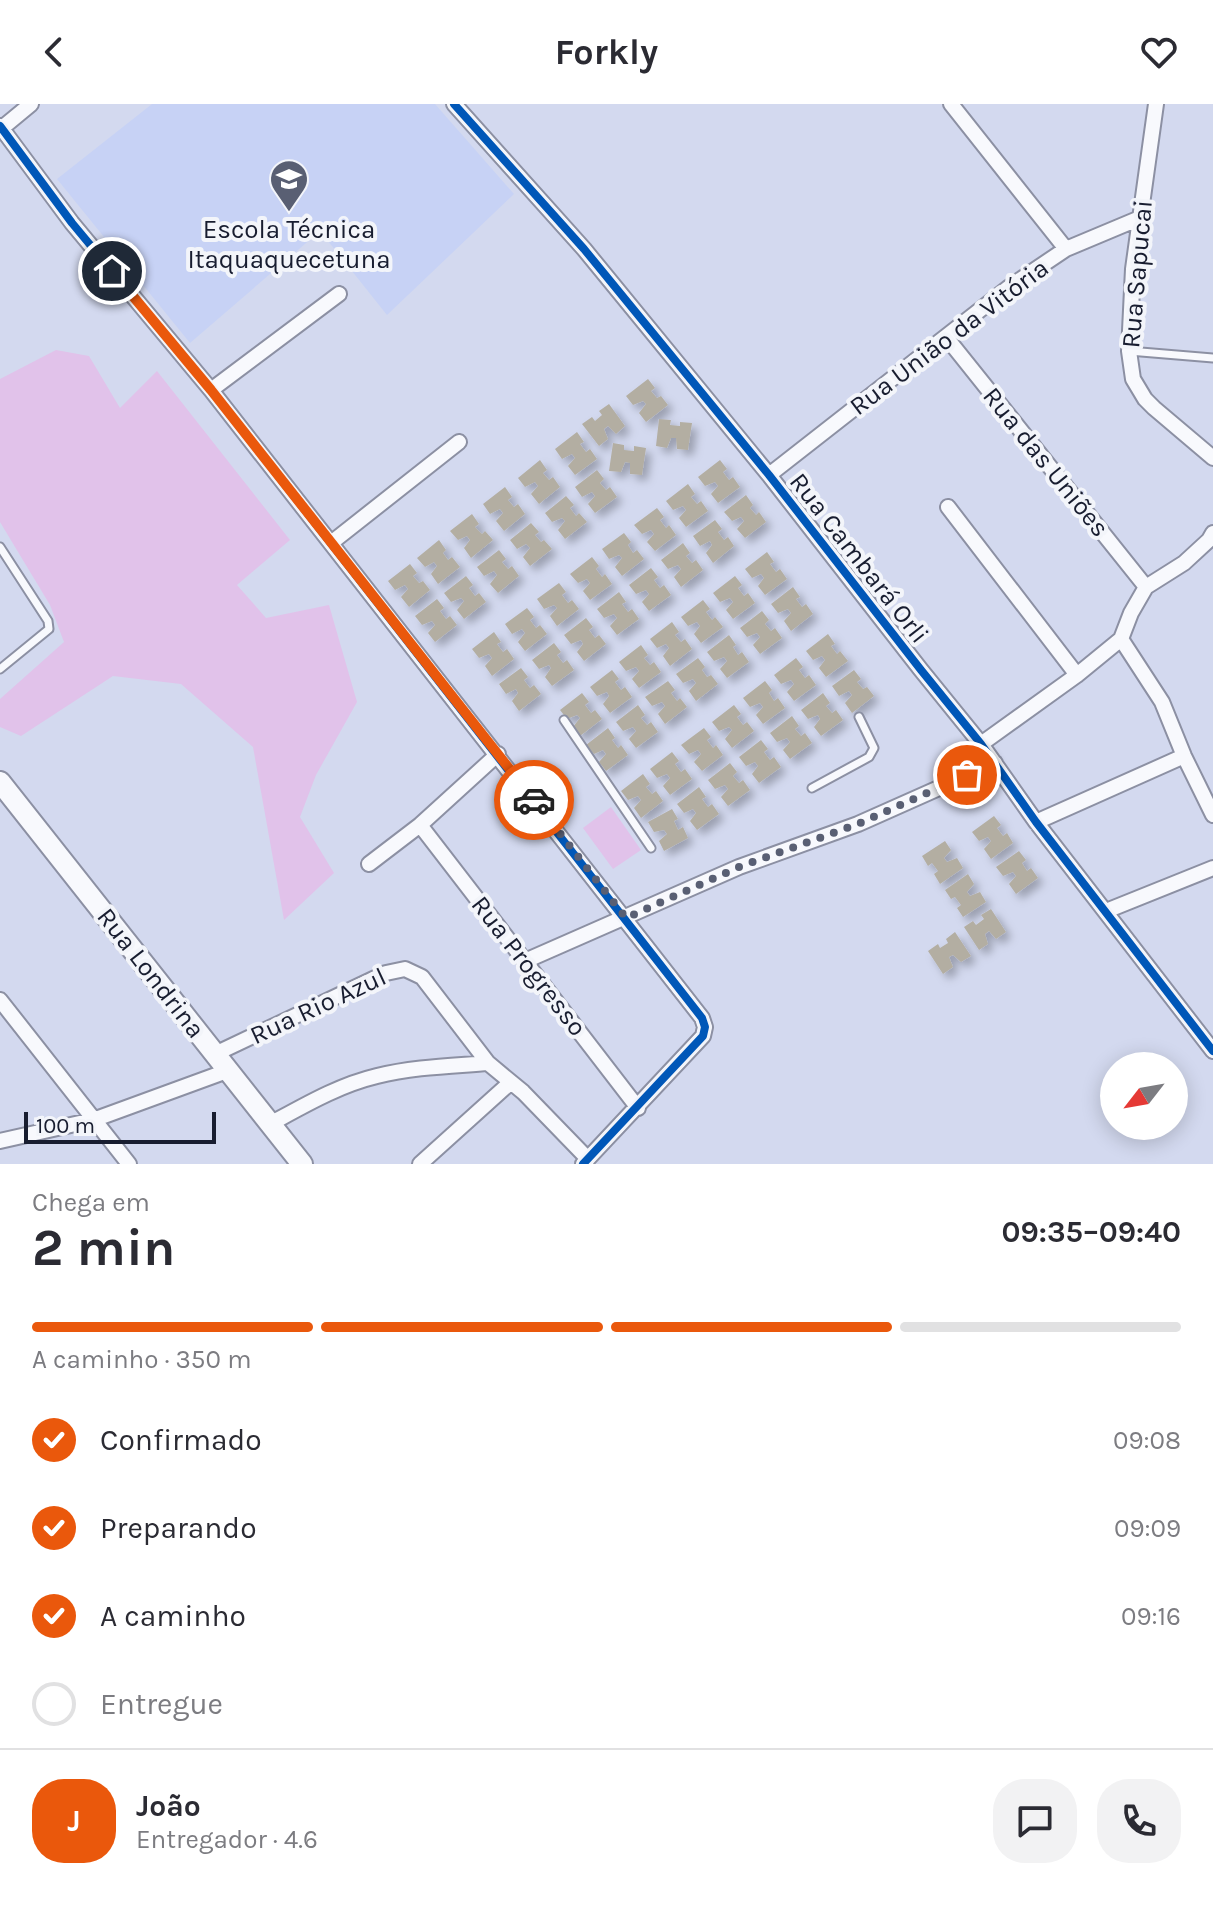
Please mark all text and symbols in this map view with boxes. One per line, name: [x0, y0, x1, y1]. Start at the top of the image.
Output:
icon: back: [32, 30, 76, 74]
icon: heart: [1137, 30, 1181, 74]
text: Forkly: [555, 31, 658, 73]
school or university icon: Escola Técnica Itaquaquecetuna: [268, 158, 310, 213]
street label: Rua Sapucai: [1115, 199, 1159, 349]
place label: Escola Técnica Itaquaquecetuna: [187, 214, 391, 275]
pin: [78, 237, 146, 305]
icon: home: [90, 249, 134, 293]
street label: Rua União da Vitória: [843, 252, 1055, 422]
street label: Rua das Uniões: [976, 381, 1116, 543]
street label: Rua Cambará Orli: [783, 467, 935, 649]
pin: [933, 741, 1001, 809]
icon: bag: [945, 753, 989, 797]
courier: [494, 760, 574, 840]
icon: car: [512, 778, 556, 822]
street label: Rua Progresso: [465, 890, 593, 1042]
street label: Rua Londrina: [91, 902, 211, 1044]
street label: Rua Rio Azul: [245, 961, 391, 1051]
north arrow: [1100, 1052, 1188, 1140]
map controls: [1100, 1052, 1188, 1140]
scale bar: [24, 1108, 216, 1144]
text: 100 m: [36, 1113, 95, 1139]
text: Chega em: [32, 1187, 150, 1218]
text: 09:35–09:40: [1002, 1214, 1181, 1250]
text: 2 min: [32, 1217, 175, 1278]
text: A caminho · 350 m: [32, 1344, 251, 1375]
icon: check: [32, 1418, 76, 1462]
text: Confirmado: [100, 1422, 262, 1458]
text: 09:08: [1113, 1425, 1181, 1456]
icon: check: [32, 1506, 76, 1550]
text: Preparando: [100, 1510, 257, 1546]
text: 09:09: [1114, 1513, 1181, 1544]
icon: check: [32, 1594, 76, 1638]
text: A caminho: [100, 1598, 246, 1634]
text: 09:16: [1121, 1601, 1181, 1632]
text: Entregue: [100, 1686, 223, 1722]
button: chat: [993, 1779, 1077, 1863]
button: phone: [1097, 1779, 1181, 1863]
text: João: [136, 1788, 201, 1824]
text: J: [67, 1803, 81, 1839]
text: Entregador · 4.6: [136, 1824, 318, 1855]

